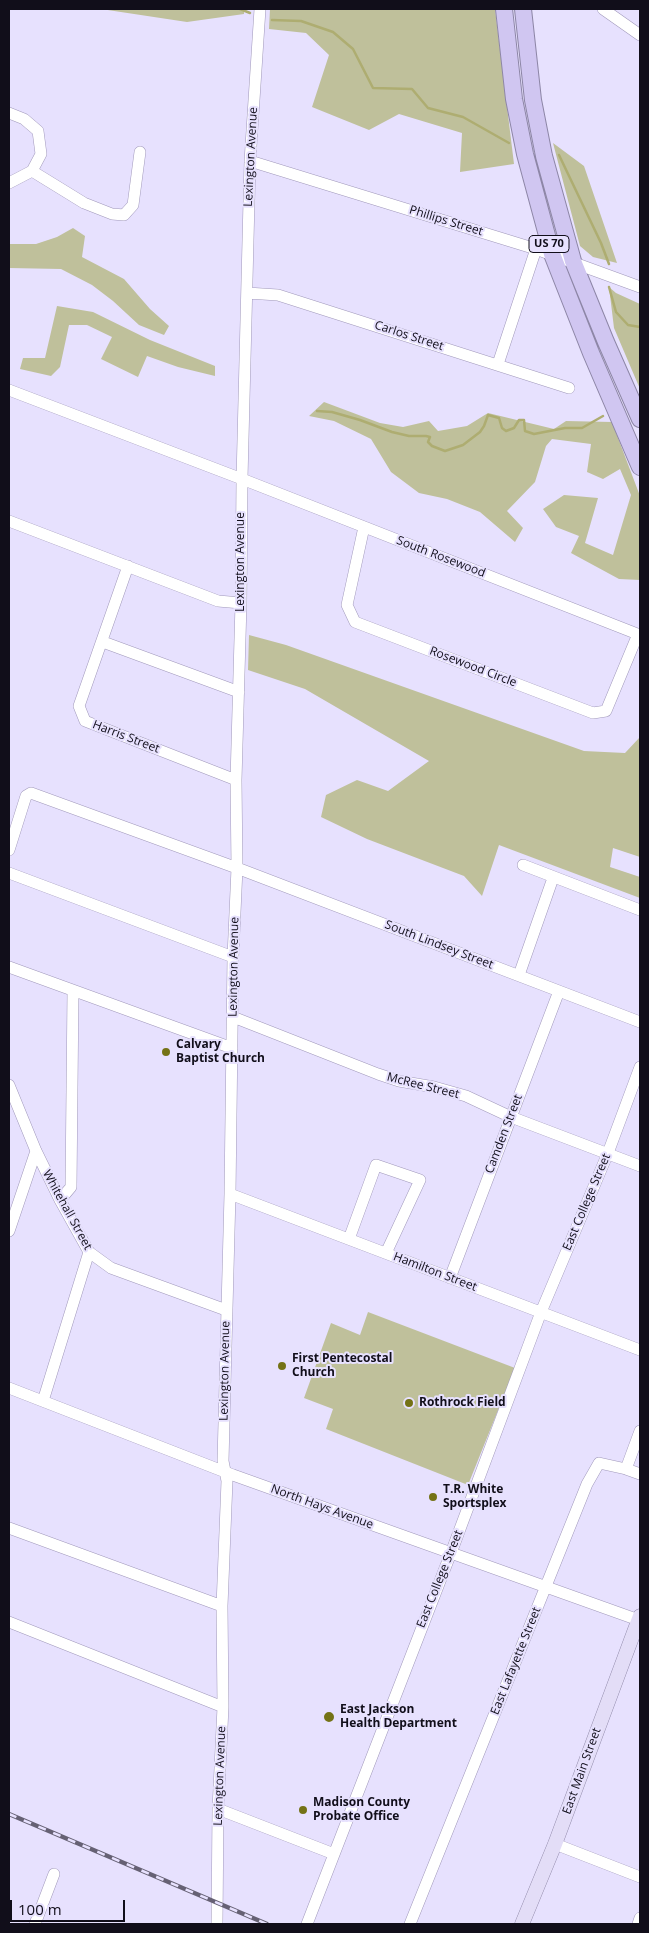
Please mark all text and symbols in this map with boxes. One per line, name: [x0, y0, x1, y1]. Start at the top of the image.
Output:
street label: Lexington Avenue: [241, 107, 261, 207]
street label: Phillips Street: [407, 203, 485, 239]
road number: US 70: [529, 235, 569, 252]
street label: Carlos Street: [373, 318, 445, 354]
street label: Lexington Avenue: [234, 512, 248, 612]
street label: South Rosewood: [395, 533, 487, 581]
street label: Rosewood Circle: [427, 644, 519, 690]
street label: Harris Street: [90, 718, 162, 756]
street label: Lexington Avenue: [226, 917, 242, 1017]
street label: South Lindsey Street: [383, 918, 495, 972]
place label: Calvary Baptist Church: [176, 1038, 265, 1066]
marker: Calvary Baptist Church: [160, 1046, 172, 1058]
street label: McRee Street: [385, 1070, 461, 1102]
street label: Camden Street: [482, 1092, 526, 1176]
street label: East College Street: [560, 1151, 614, 1253]
street label: Whitehall Street: [39, 1167, 95, 1253]
street label: Hamilton Street: [391, 1249, 479, 1295]
street label: Lexington Avenue: [217, 1321, 233, 1421]
place label: First Pentecostal Church: [292, 1352, 392, 1380]
marker: First Pentecostal Church: [276, 1360, 288, 1372]
place label: Rothrock Field: [419, 1396, 506, 1410]
marker: Rothrock Field: [403, 1397, 415, 1409]
street label: North Hays Avenue: [269, 1482, 375, 1532]
place label: T.R. White Sportsplex: [443, 1483, 507, 1511]
marker: T.R. White Sportsplex: [427, 1491, 439, 1503]
street label: East College Street: [414, 1528, 466, 1630]
street label: East Lafayette Street: [488, 1605, 544, 1717]
place label: East Jackson Health Department: [340, 1703, 457, 1731]
marker: East Jackson Health Department: [322, 1710, 336, 1724]
street label: Lexington Avenue: [211, 1726, 229, 1826]
street label: East Main Street: [560, 1726, 604, 1816]
place label: Madison County Probate Office: [313, 1796, 410, 1824]
marker: Madison County Probate Office: [297, 1804, 309, 1816]
scale bar: [12, 1890, 128, 1922]
text: 100 m: [18, 1899, 62, 1919]

